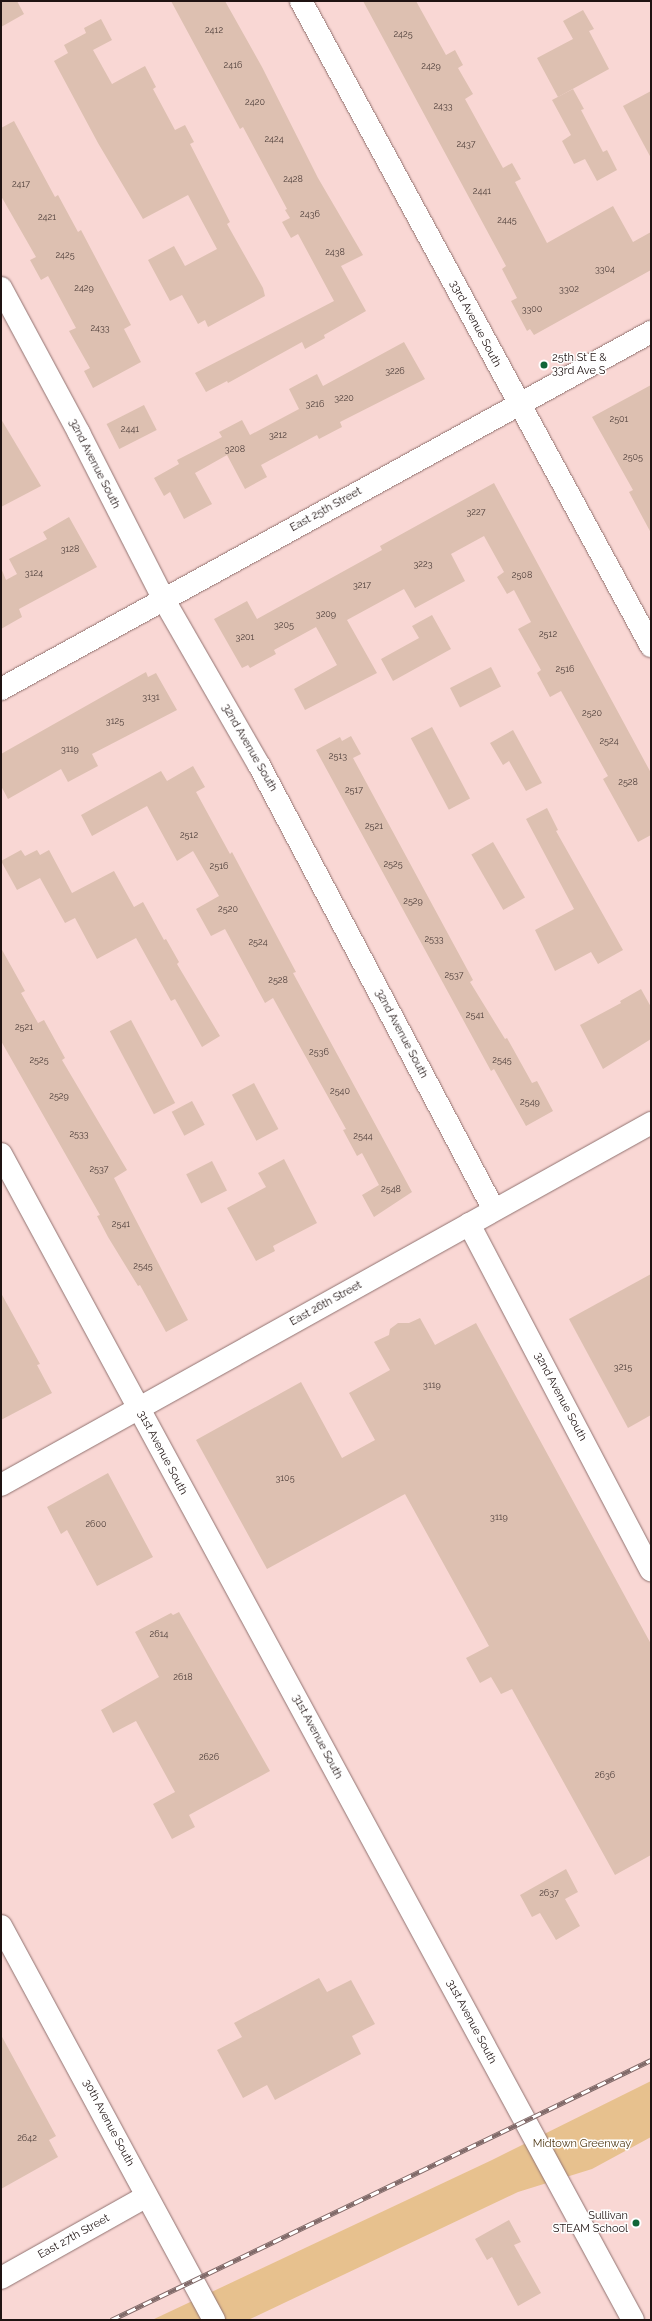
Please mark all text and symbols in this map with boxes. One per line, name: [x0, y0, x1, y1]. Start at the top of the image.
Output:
house number: 2412: [205, 25, 223, 35]
house number: 2425: [393, 29, 413, 39]
house number: 2416: [224, 60, 242, 70]
house number: 2429: [421, 61, 441, 71]
house number: 2420: [245, 97, 265, 107]
house number: 2433: [433, 101, 453, 111]
house number: 2424: [264, 134, 284, 144]
house number: 2437: [456, 139, 476, 149]
house number: 2428: [283, 174, 303, 184]
house number: 2417: [12, 179, 30, 189]
house number: 2441: [473, 186, 491, 196]
house number: 2436: [300, 209, 320, 219]
house number: 2421: [38, 212, 56, 222]
house number: 2445: [497, 215, 517, 225]
house number: 2438: [325, 247, 345, 257]
house number: 2425: [55, 250, 75, 260]
house number: 3304: [595, 264, 615, 274]
street label: 33rd Avenue South: [447, 278, 503, 370]
house number: 2429: [74, 283, 94, 293]
house number: 3302: [559, 284, 579, 294]
house number: 3300: [522, 304, 542, 314]
house number: 2433: [90, 323, 110, 333]
place label: 25th St E & 33rd Ave S: [552, 352, 607, 378]
marker: 25th St E & 33rd Ave S: [539, 360, 549, 370]
house number: 3226: [385, 366, 405, 376]
house number: 3220: [334, 393, 354, 403]
house number: 3216: [306, 399, 324, 409]
house number: 2501: [610, 414, 628, 424]
street label: 32nd Avenue South: [66, 417, 122, 511]
house number: 2441: [121, 424, 139, 434]
house number: 3212: [269, 430, 287, 440]
house number: 3208: [225, 444, 245, 454]
house number: 2505: [623, 452, 643, 462]
street label: East 25th Street: [288, 485, 364, 535]
house number: 3227: [467, 507, 485, 517]
house number: 3128: [61, 544, 79, 554]
house number: 3223: [414, 559, 432, 569]
house number: 3124: [25, 568, 43, 578]
house number: 2508: [512, 570, 532, 580]
house number: 3217: [353, 580, 371, 590]
house number: 3209: [316, 609, 336, 619]
house number: 3205: [274, 620, 294, 630]
house number: 2512: [539, 629, 557, 639]
house number: 3201: [236, 632, 254, 642]
house number: 2516: [556, 664, 574, 674]
house number: 3131: [142, 692, 160, 702]
street label: 32nd Avenue South: [219, 702, 279, 794]
house number: 2520: [582, 708, 602, 718]
house number: 3125: [106, 716, 124, 726]
house number: 2524: [599, 736, 619, 746]
house number: 3119: [61, 744, 79, 754]
house number: 2513: [329, 751, 347, 761]
house number: 2528: [618, 777, 638, 787]
house number: 2517: [345, 785, 363, 795]
house number: 2521: [365, 821, 383, 831]
house number: 2512: [180, 830, 198, 840]
house number: 2525: [383, 859, 403, 869]
house number: 2516: [210, 861, 228, 871]
house number: 2529: [403, 896, 423, 906]
house number: 2520: [218, 904, 238, 914]
house number: 2533: [424, 934, 444, 944]
house number: 2524: [248, 937, 268, 947]
house number: 2537: [444, 970, 464, 980]
house number: 2528: [268, 975, 288, 985]
street label: 32nd Avenue South: [372, 987, 430, 1081]
house number: 2541: [466, 1010, 484, 1020]
house number: 2521: [15, 1022, 33, 1032]
house number: 2536: [309, 1047, 329, 1057]
house number: 2525: [29, 1055, 49, 1065]
house number: 2545: [492, 1055, 512, 1065]
house number: 2540: [330, 1086, 350, 1096]
house number: 2529: [49, 1091, 69, 1101]
house number: 2549: [520, 1097, 540, 1107]
house number: 2533: [69, 1129, 89, 1139]
house number: 2544: [353, 1131, 373, 1141]
house number: 2537: [89, 1164, 109, 1174]
house number: 2548: [381, 1184, 401, 1194]
house number: 2541: [112, 1219, 130, 1229]
house number: 2545: [133, 1261, 153, 1271]
street label: East 26th Street: [288, 1279, 364, 1329]
street label: 32nd Avenue South: [531, 1350, 589, 1444]
house number: 3215: [614, 1362, 632, 1372]
house number: 3119: [423, 1380, 441, 1390]
street label: 31st Avenue South: [134, 1409, 190, 1497]
house number: 3105: [275, 1473, 295, 1483]
house number: 3119: [490, 1512, 508, 1522]
house number: 2600: [85, 1519, 107, 1529]
house number: 2614: [150, 1629, 168, 1639]
house number: 2618: [173, 1672, 193, 1682]
street label: 31st Avenue South: [289, 1693, 345, 1781]
house number: 2626: [199, 1752, 219, 1762]
house number: 2636: [595, 1770, 615, 1780]
house number: 2637: [539, 1888, 559, 1898]
street label: 31st Avenue South: [443, 1978, 499, 2066]
street label: 30th Avenue South: [79, 2077, 137, 2169]
house number: 2642: [17, 2133, 37, 2143]
park label: Midtown Greenway: [533, 2137, 631, 2151]
place label: Sullivan STEAM School: [553, 2210, 628, 2236]
street label: East 27th Street: [36, 2212, 112, 2262]
marker: Sullivan STEAM School: [631, 2218, 641, 2228]

